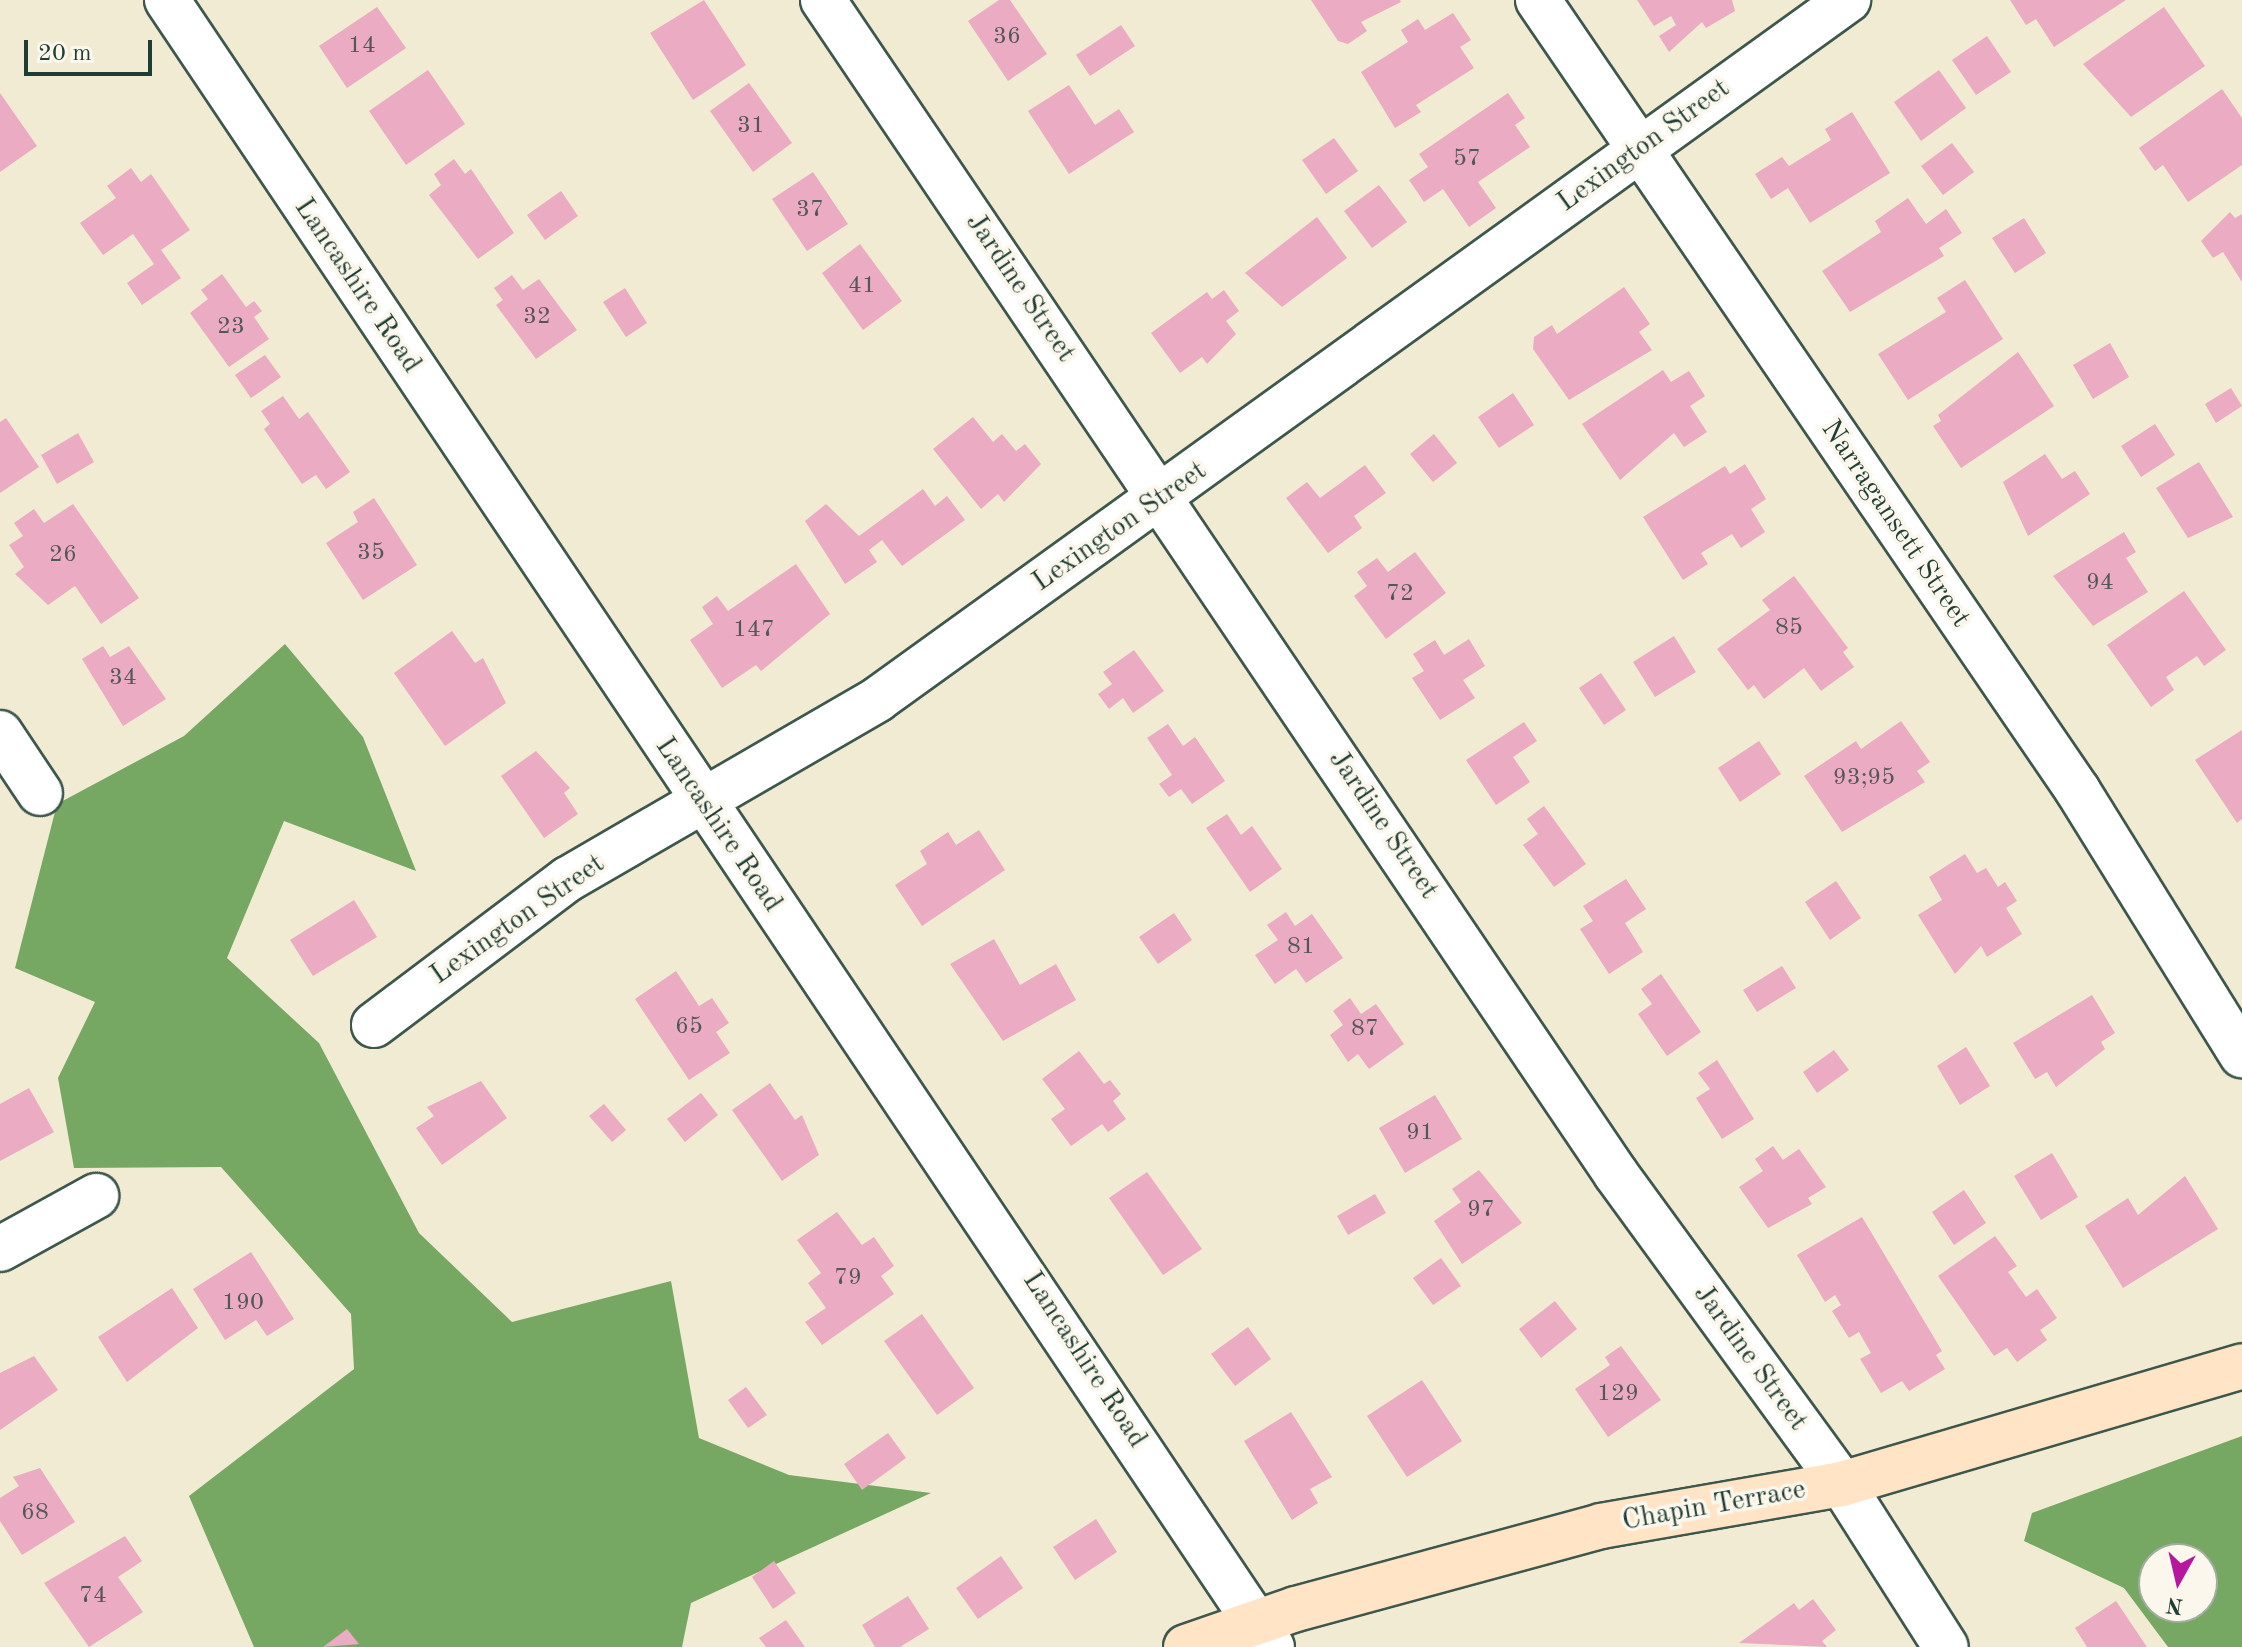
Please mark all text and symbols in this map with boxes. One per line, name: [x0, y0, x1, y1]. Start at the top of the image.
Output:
scale bar: [28, 24, 156, 74]
house number: 36: [993, 24, 1021, 52]
house number: 14: [348, 33, 376, 61]
text: 20 m: [38, 42, 92, 66]
street label: Lexington Street: [1551, 72, 1737, 220]
house number: 31: [737, 113, 765, 141]
house number: 57: [1453, 146, 1481, 174]
street label: Lancashire Road: [286, 192, 428, 380]
house number: 37: [796, 197, 824, 225]
street label: Jardine Street: [958, 207, 1082, 369]
house number: 41: [848, 273, 876, 301]
house number: 32: [523, 304, 551, 332]
house number: 23: [217, 314, 245, 342]
street label: Narragansett Street: [1813, 414, 1977, 634]
street label: Lexington Street: [1026, 454, 1214, 600]
house number: 35: [357, 540, 385, 568]
house number: 26: [49, 542, 77, 570]
house number: 94: [2086, 570, 2114, 598]
house number: 72: [1386, 581, 1414, 609]
house number: 85: [1775, 615, 1803, 643]
house number: 147: [733, 617, 775, 645]
house number: 34: [109, 665, 137, 693]
street label: Lancashire Road: [647, 731, 789, 919]
street label: Jardine Street: [1321, 744, 1445, 906]
house number: 93;95: [1833, 765, 1895, 793]
street label: Lexington Street: [424, 847, 612, 993]
house number: 81: [1287, 934, 1315, 962]
house number: 65: [675, 1014, 703, 1042]
house number: 87: [1351, 1016, 1379, 1044]
house number: 91: [1406, 1120, 1434, 1148]
house number: 97: [1467, 1197, 1495, 1225]
house number: 79: [834, 1265, 862, 1293]
street label: Lancashire Road: [1015, 1266, 1153, 1454]
street label: Jardine Street: [1686, 1278, 1814, 1438]
house number: 190: [222, 1290, 264, 1318]
house number: 129: [1597, 1381, 1639, 1409]
street label: Chapin Terrace: [1620, 1473, 1808, 1539]
house number: 68: [21, 1500, 49, 1528]
north arrow: [2138, 1543, 2218, 1623]
house number: 74: [79, 1583, 107, 1611]
text: N: [2165, 1593, 2185, 1617]

